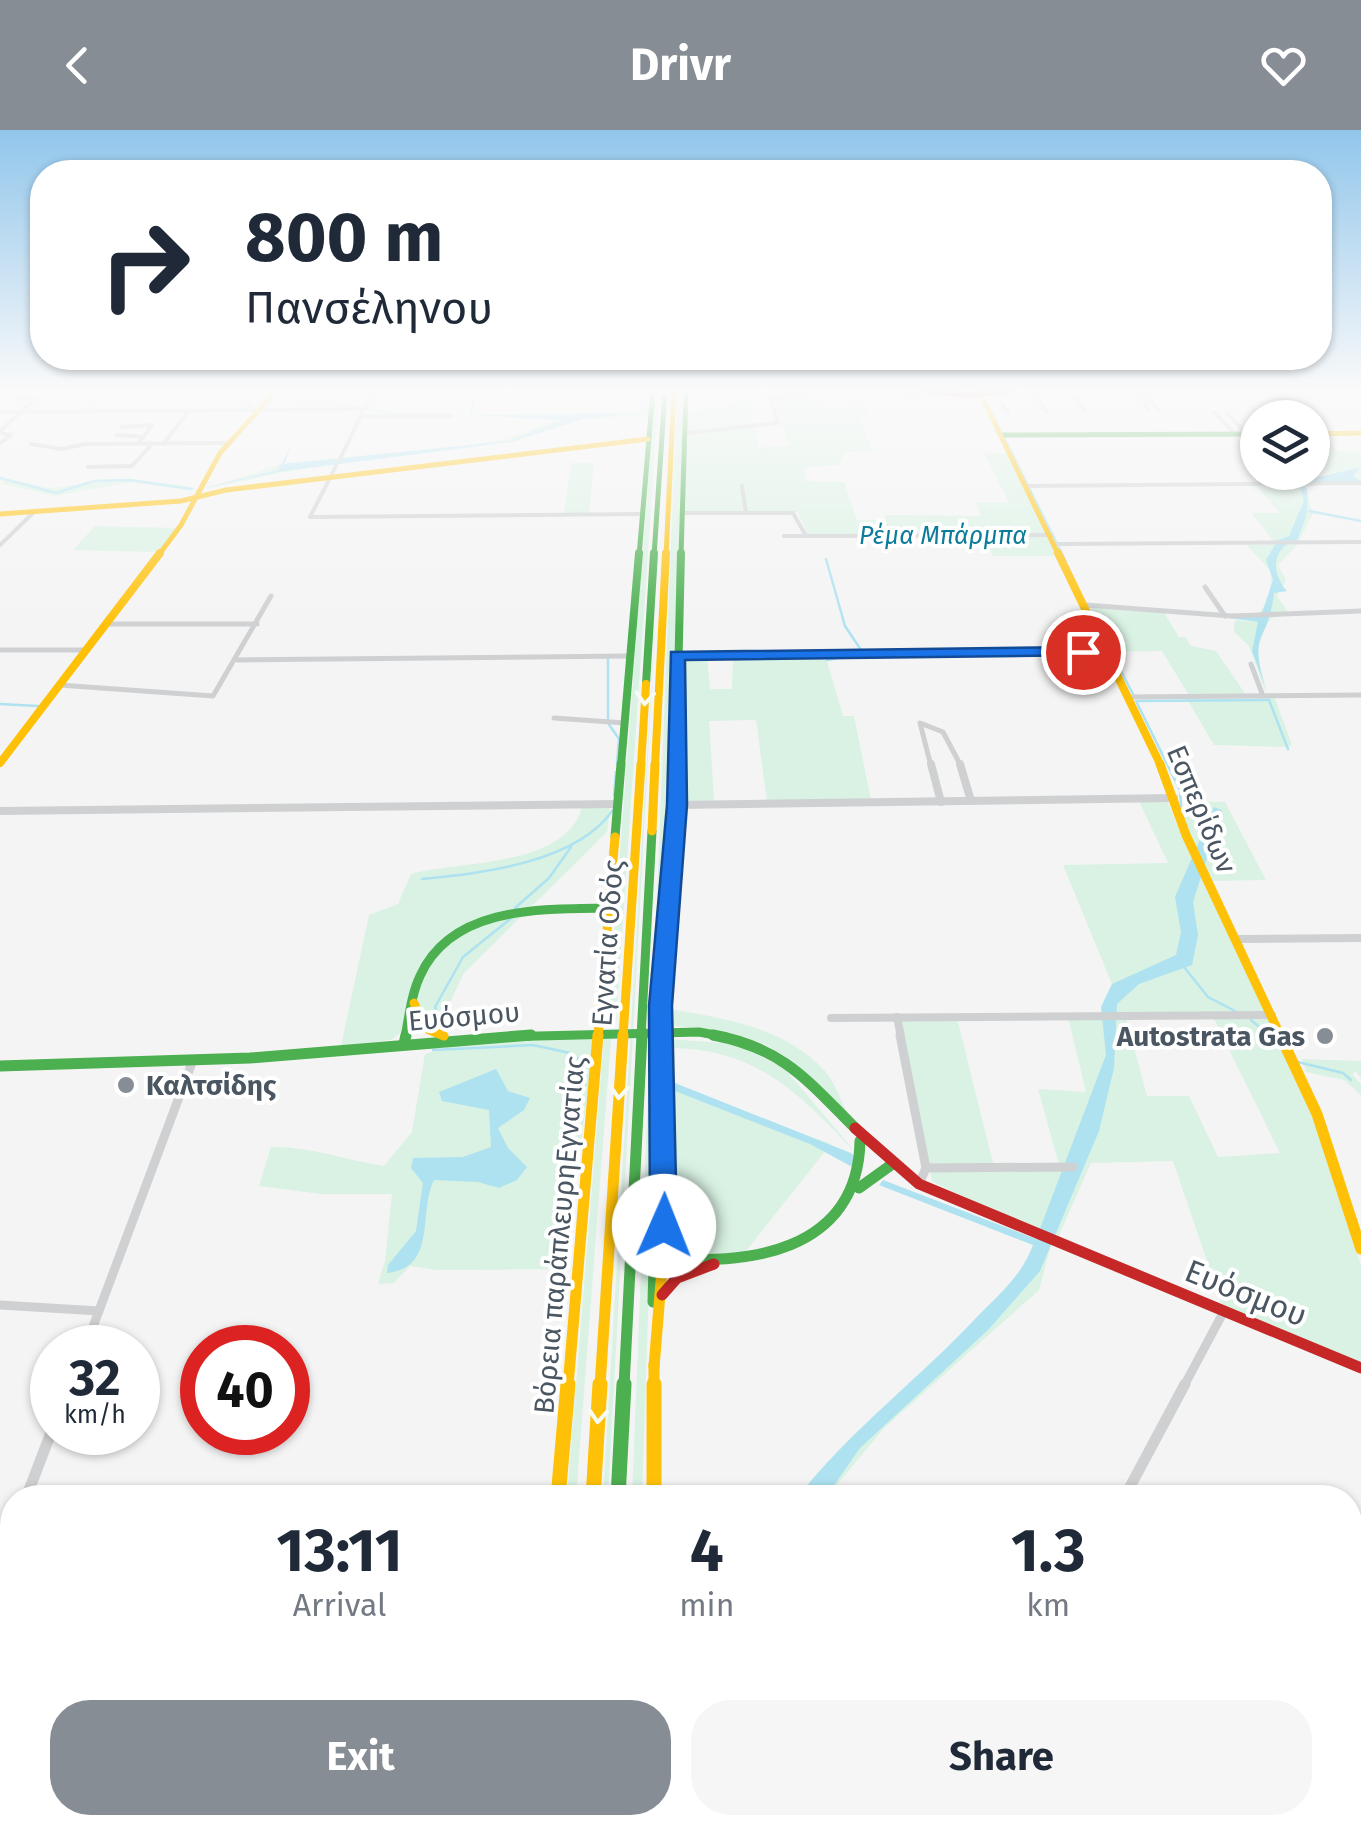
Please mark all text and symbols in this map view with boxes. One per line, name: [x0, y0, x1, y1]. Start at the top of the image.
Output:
icon: back: [50, 38, 105, 93]
text: Drivr: [630, 38, 731, 92]
icon: heart: [1256, 38, 1311, 93]
text: 800 m: [245, 196, 443, 280]
icon: right: [80, 200, 210, 330]
text: Πανσέληνου: [245, 281, 493, 335]
map controls: [1240, 400, 1330, 490]
button: layers: [1240, 400, 1330, 490]
water label: Ρέμα Μπάρμπα: [859, 521, 1027, 551]
pin: [1041, 610, 1126, 695]
icon: arrive: [1056, 625, 1111, 680]
one-way arrow: [635, 690, 656, 706]
street label: Εσπερίδων: [1160, 740, 1243, 879]
street label: Εγνατία Οδός: [585, 859, 630, 1028]
street label: Ευόσμου: [407, 995, 521, 1038]
place label: Autostrata Gas: [1116, 1020, 1305, 1053]
marker: Autostrata Gas: [1314, 1025, 1336, 1047]
street label: Βόρεια παράπλευρηΕγνατίας: [527, 1055, 592, 1415]
place label: Καλτσίδης: [146, 1069, 277, 1102]
marker: Καλτσίδης: [115, 1074, 137, 1096]
one-way arrow: [609, 1084, 631, 1100]
position arrow: [612, 1174, 716, 1278]
street label: Ευόσμου: [1179, 1251, 1313, 1335]
speed limit sign: 40: [180, 1325, 310, 1455]
text: 32: [69, 1348, 121, 1408]
text: km/h: [64, 1400, 126, 1430]
one-way arrow: [588, 1409, 609, 1425]
text: 13:11: [277, 1515, 403, 1587]
text: 4: [690, 1515, 724, 1587]
text: 1.3: [1011, 1515, 1085, 1587]
text: Arrival: [293, 1586, 386, 1624]
text: min: [679, 1586, 734, 1624]
text: km: [1026, 1586, 1070, 1624]
button: Exit: [50, 1700, 671, 1815]
button: Share: [691, 1700, 1312, 1815]

